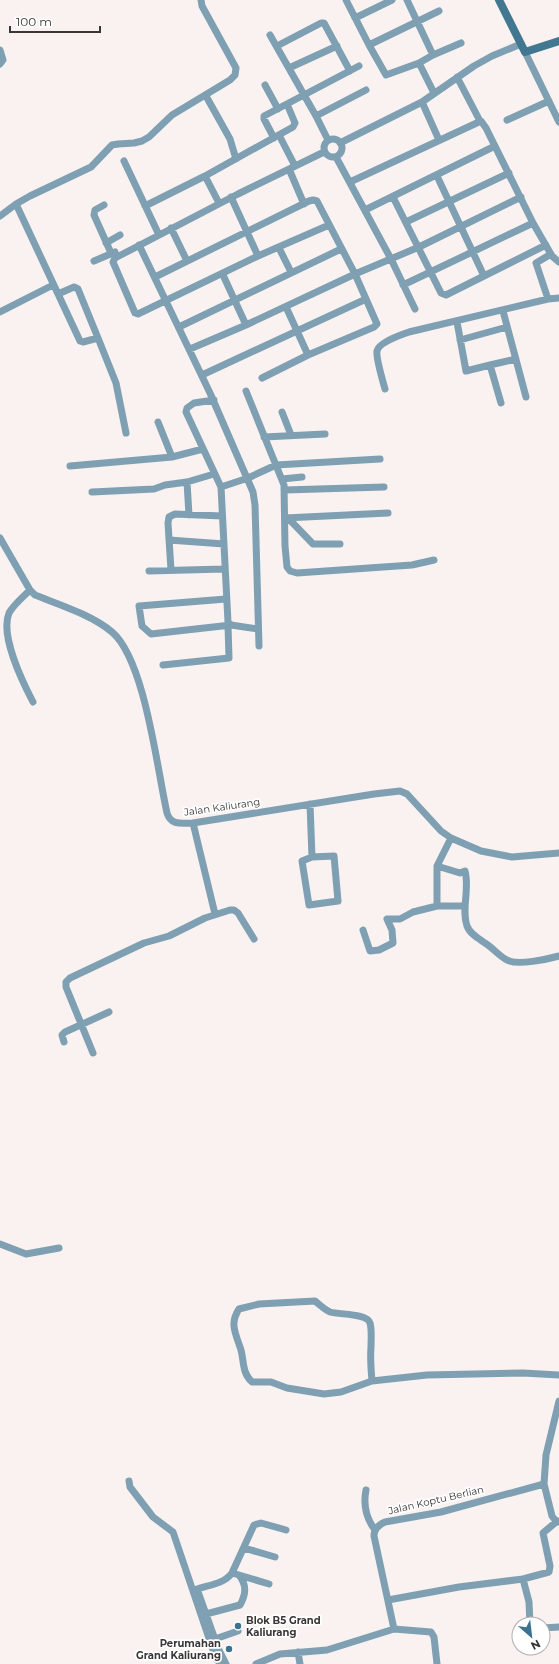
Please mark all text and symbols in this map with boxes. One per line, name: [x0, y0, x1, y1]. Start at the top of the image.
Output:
scale bar: [10, 8, 100, 34]
text: 100 m: [16, 14, 52, 29]
street label: Jalan Kaliurang: [182, 795, 261, 819]
street label: Jalan Koptu Berlian: [386, 1483, 485, 1518]
place label: Blok B5 Grand Kaliurang: [246, 1614, 321, 1639]
north arrow: [511, 1616, 551, 1656]
marker: Blok B5 Grand Kaliurang: [233, 1621, 243, 1631]
place label: Perumahan Grand Kaliurang: [136, 1637, 221, 1662]
text: N: [528, 1637, 543, 1653]
marker: Perumahan Grand Kaliurang: [224, 1644, 234, 1654]

